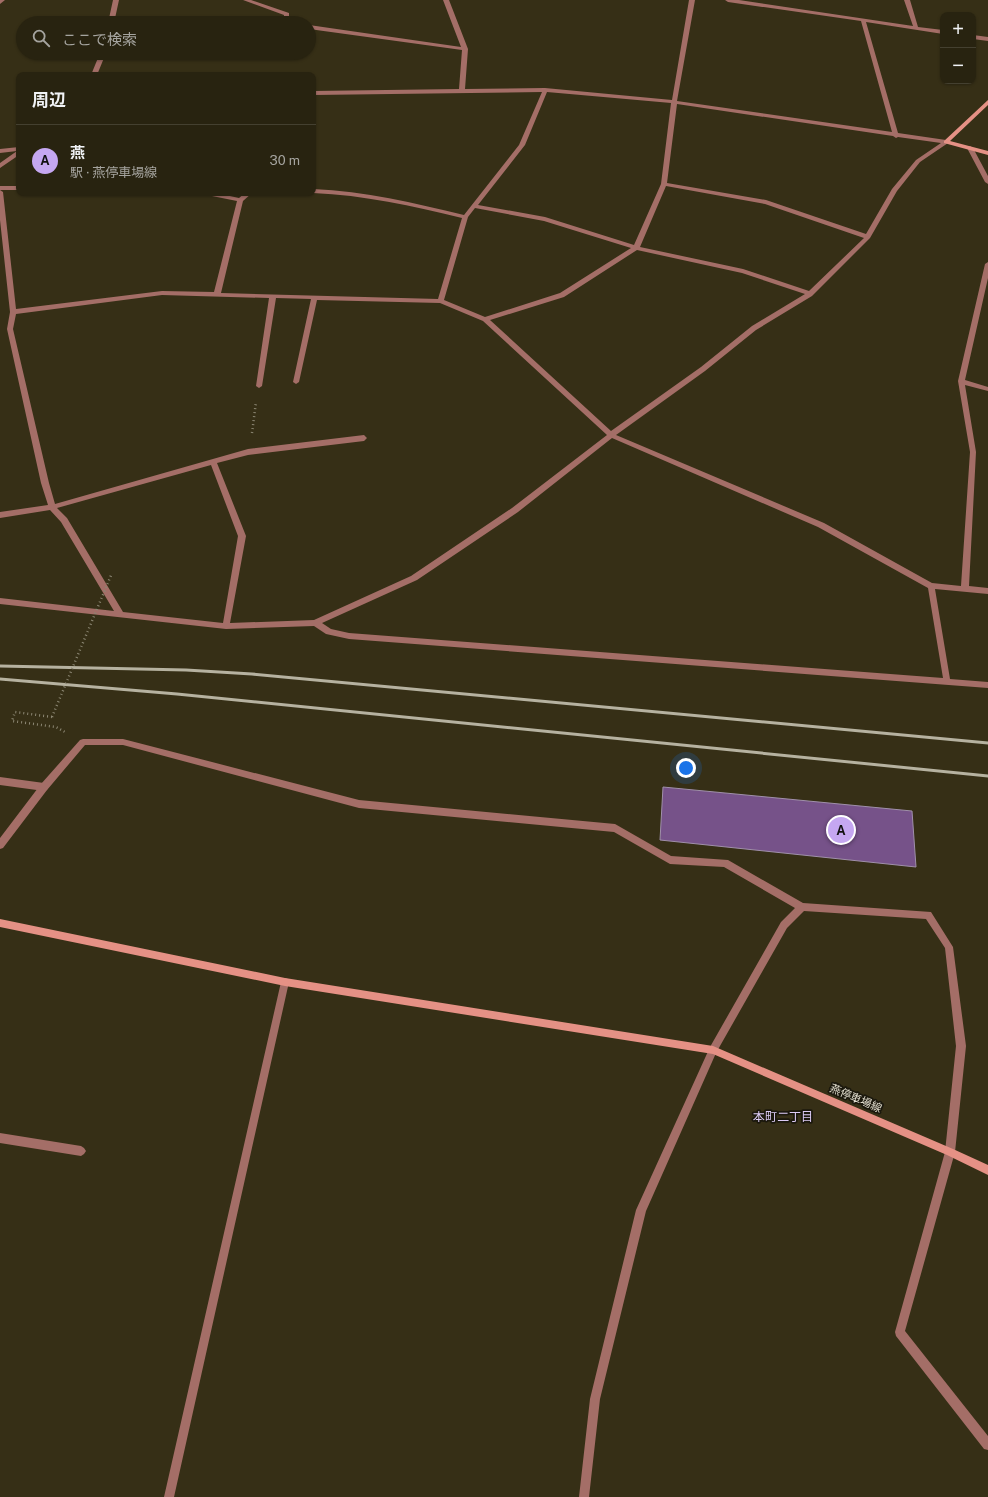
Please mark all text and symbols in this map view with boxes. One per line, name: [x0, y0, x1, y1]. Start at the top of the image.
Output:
map controls: [940, 12, 976, 84]
button: +: [940, 12, 976, 48]
search box: [16, 16, 316, 60]
icon: search: [30, 27, 52, 49]
text: ここで検索: [62, 31, 137, 48]
button: −: [940, 48, 976, 84]
text: 周辺: [32, 90, 66, 110]
text: 燕: [70, 144, 85, 161]
text: A: [40, 153, 50, 168]
text: 30 m: [270, 153, 300, 168]
text: 駅 · 燕停車場線: [70, 165, 157, 180]
your location: [676, 758, 696, 778]
pin: A: [828, 815, 854, 845]
street label: 燕停車場線: [828, 1082, 884, 1114]
district label: 本町二丁目: [753, 1110, 813, 1124]

